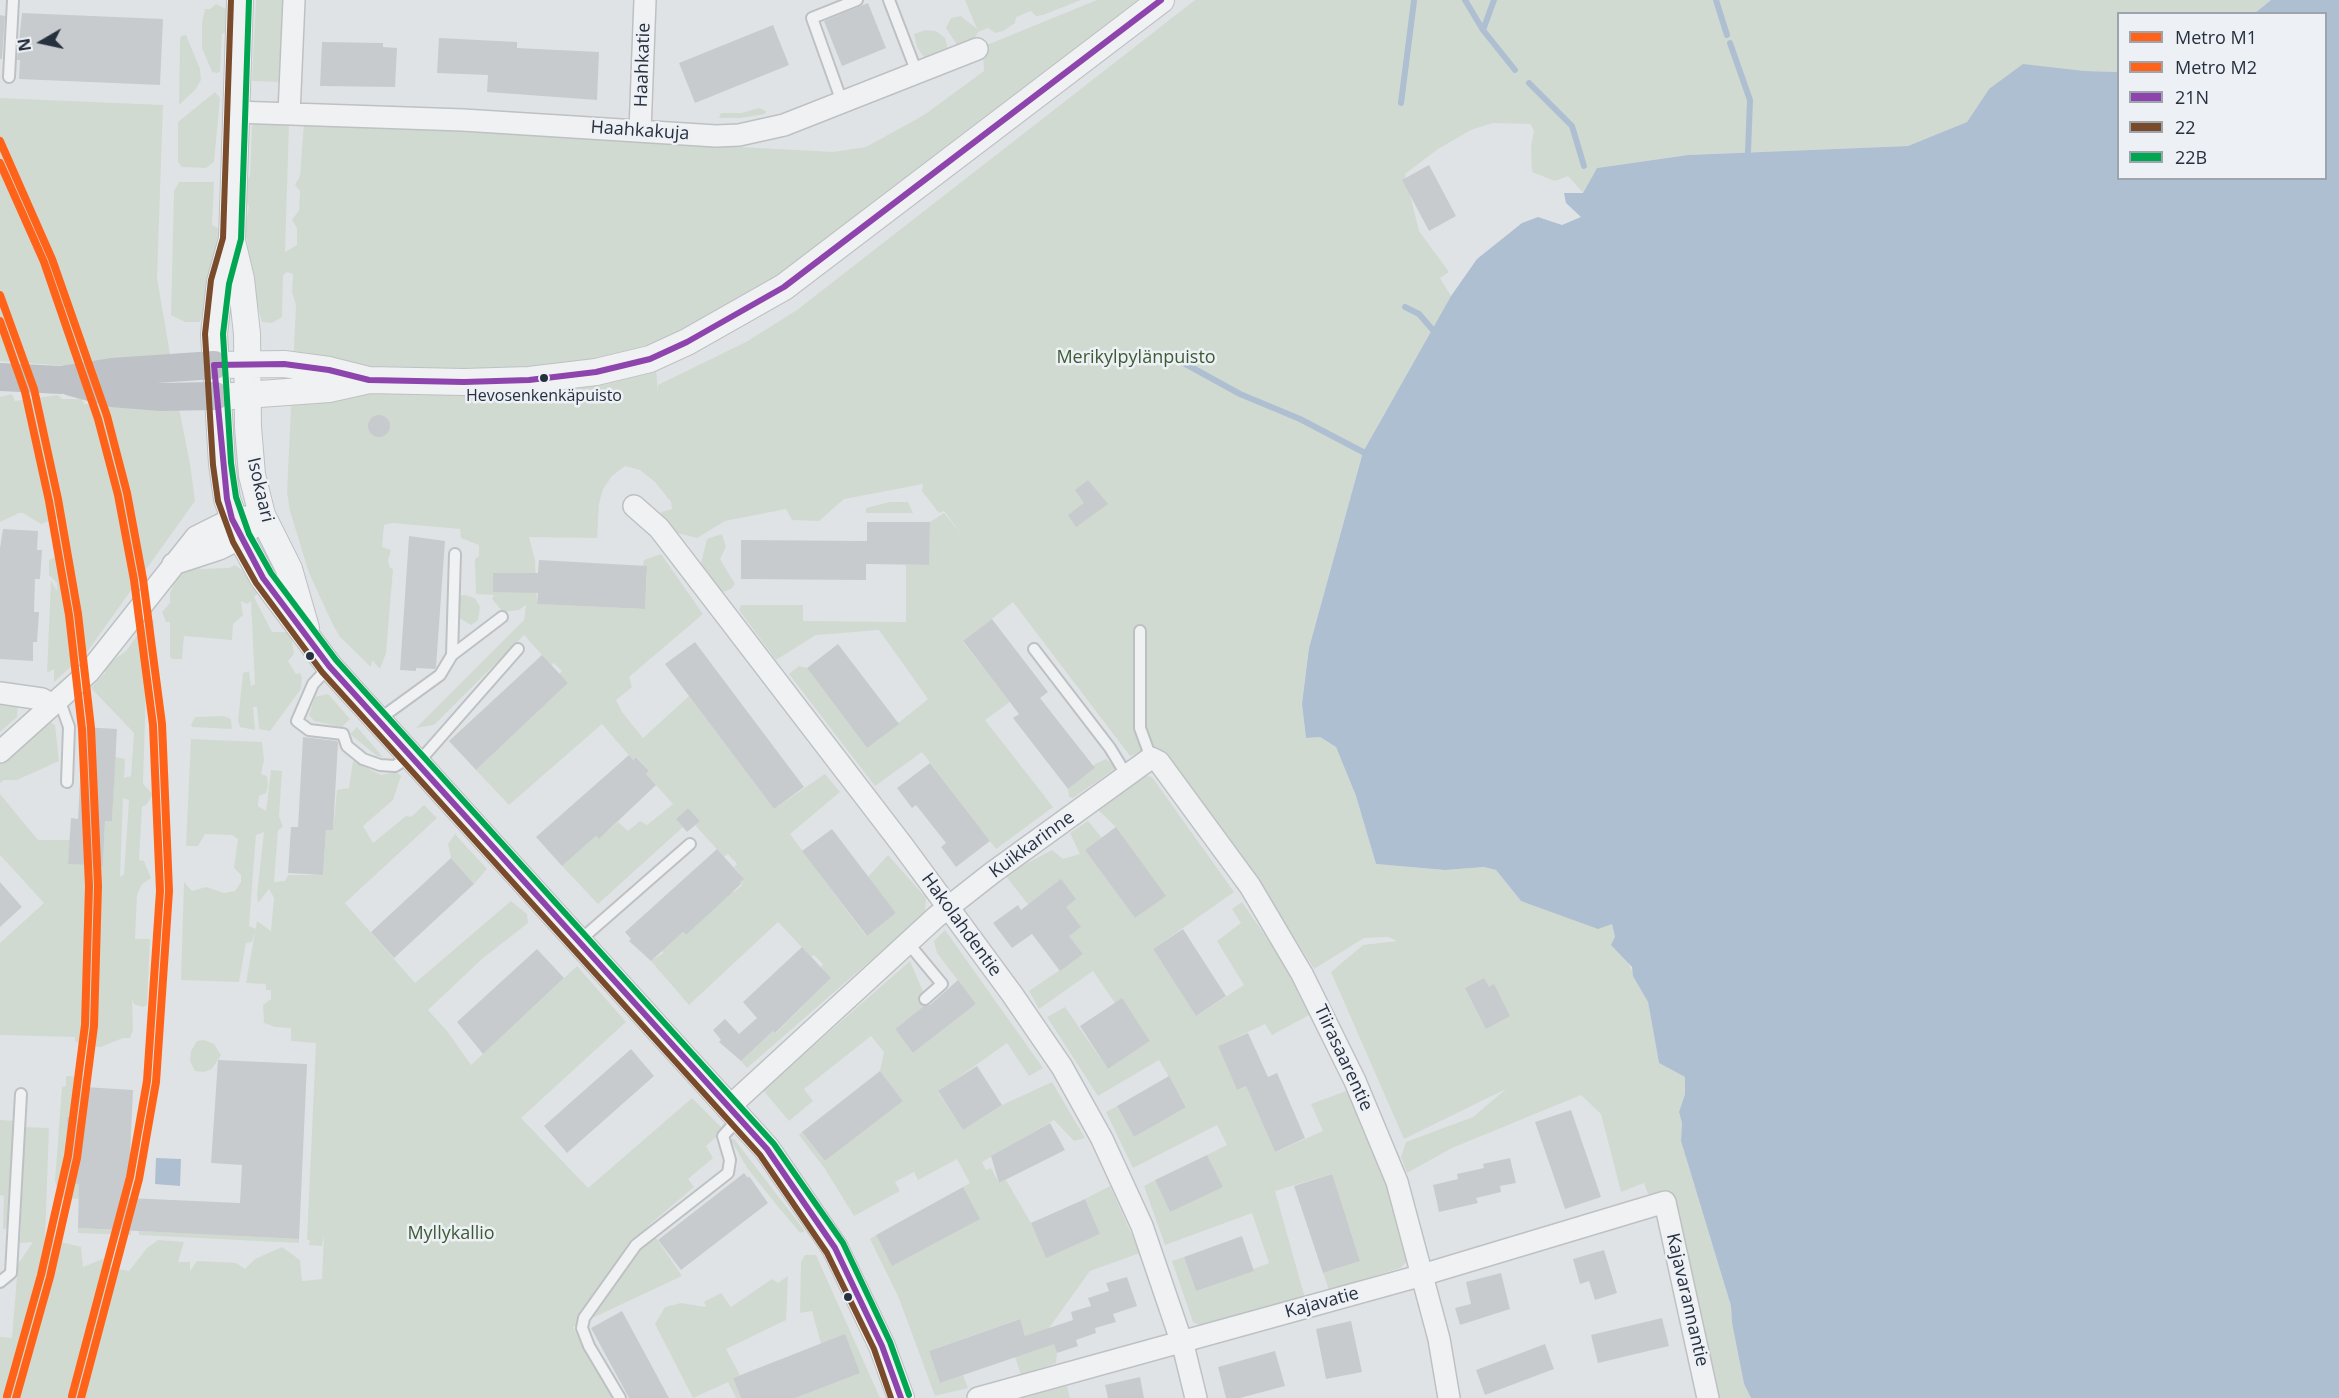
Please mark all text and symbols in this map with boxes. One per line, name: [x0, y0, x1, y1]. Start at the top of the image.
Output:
north arrow: [12, 12, 72, 72]
legend: [2117, 12, 2327, 180]
street label: Haahkatie: [631, 22, 655, 108]
text: Metro M1: [2175, 25, 2257, 49]
text: N: [12, 37, 36, 53]
text: Metro M2: [2175, 55, 2257, 79]
text: 21N: [2175, 85, 2209, 109]
text: 22: [2175, 115, 2196, 139]
street label: Haahkakuja: [590, 117, 690, 145]
text: 22B: [2175, 145, 2207, 169]
park label: Merikylpylänpuisto: [1056, 347, 1216, 369]
marker: Hevosenkenkäpuisto: [538, 372, 550, 384]
place label: Hevosenkenkäpuisto: [466, 386, 622, 406]
street label: Isokaari: [242, 456, 278, 524]
unlabelled marker: [304, 650, 316, 662]
street label: Kuikkarinne: [985, 807, 1079, 883]
street label: Hakolahdentie: [916, 869, 1006, 981]
street label: Tiirasaarentie: [1309, 1002, 1377, 1114]
park label: Myllykallio: [407, 1223, 495, 1245]
street label: Kajavarannantie: [1661, 1231, 1713, 1369]
street label: Kajavatie: [1283, 1283, 1361, 1323]
unlabelled marker: [842, 1291, 854, 1303]

